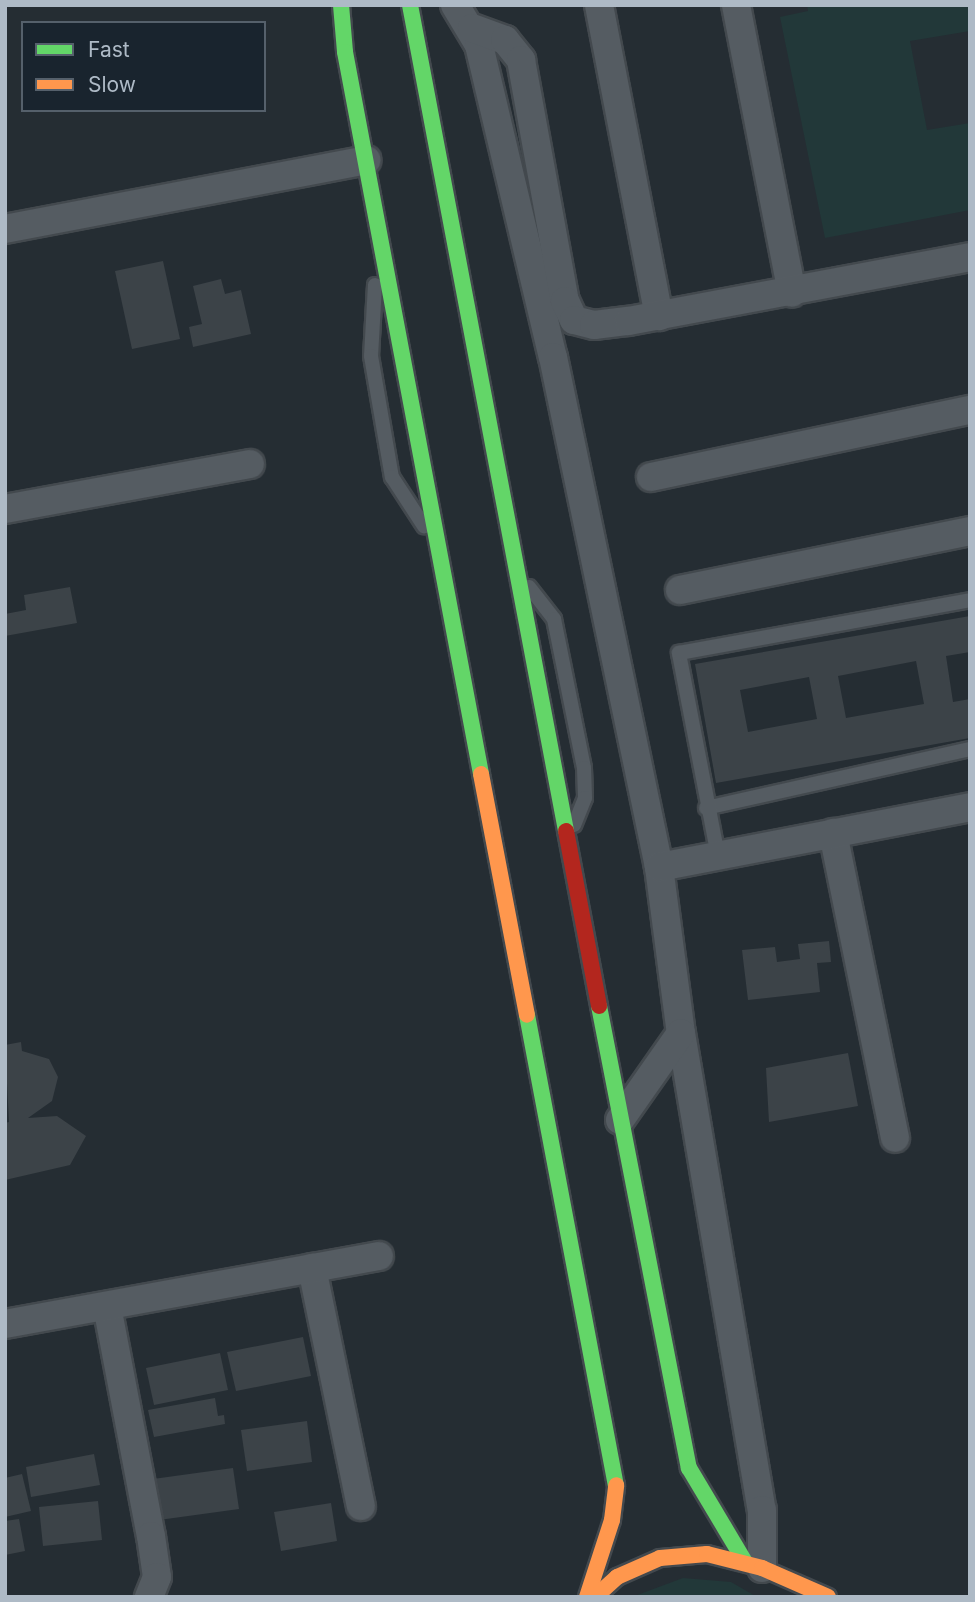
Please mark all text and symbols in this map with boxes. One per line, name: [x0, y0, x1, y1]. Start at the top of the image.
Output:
legend: [21, 21, 266, 112]
text: Fast: [88, 37, 130, 62]
text: Slow: [88, 72, 136, 97]

